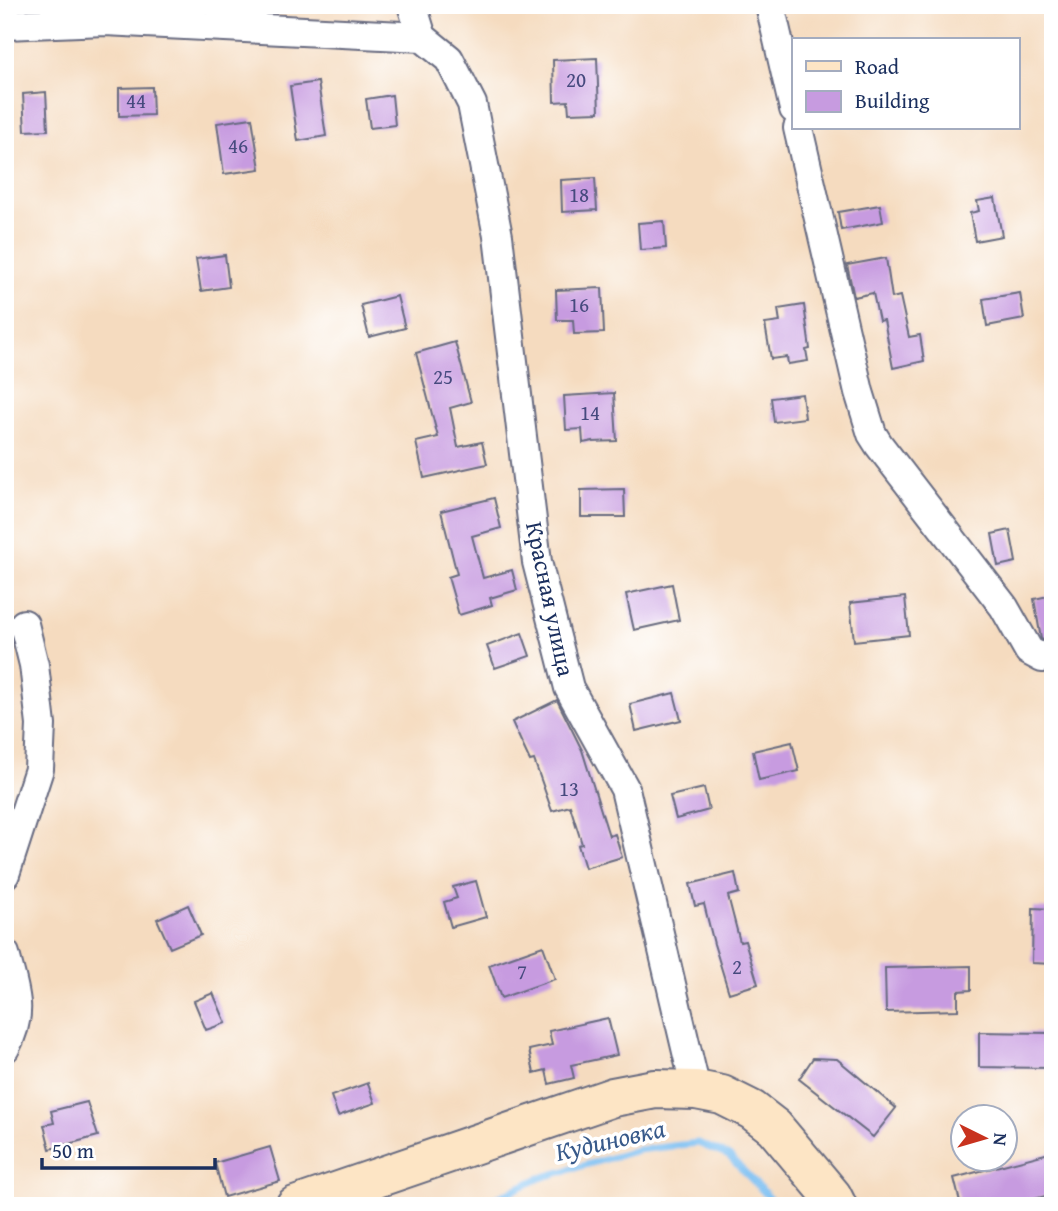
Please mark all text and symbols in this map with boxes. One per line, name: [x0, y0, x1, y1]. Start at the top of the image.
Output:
legend: [792, 38, 1020, 130]
text: Road: [855, 51, 900, 82]
house number: 20: [566, 64, 586, 95]
house number: 44: [126, 85, 146, 116]
text: Building: [855, 85, 930, 116]
house number: 46: [228, 130, 248, 161]
house number: 18: [569, 179, 589, 210]
house number: 16: [569, 289, 589, 320]
house number: 25: [433, 361, 453, 392]
house number: 14: [580, 397, 600, 428]
street label: Красная улица: [517, 518, 584, 680]
house number: 13: [559, 773, 579, 804]
house number: 2: [732, 951, 742, 982]
house number: 7: [517, 956, 527, 987]
north arrow: [950, 1102, 1020, 1172]
water label: Кудиновка: [551, 1108, 669, 1171]
scale bar: [42, 1127, 215, 1171]
text: N: [986, 1132, 1015, 1147]
text: 50 m: [52, 1135, 94, 1166]

